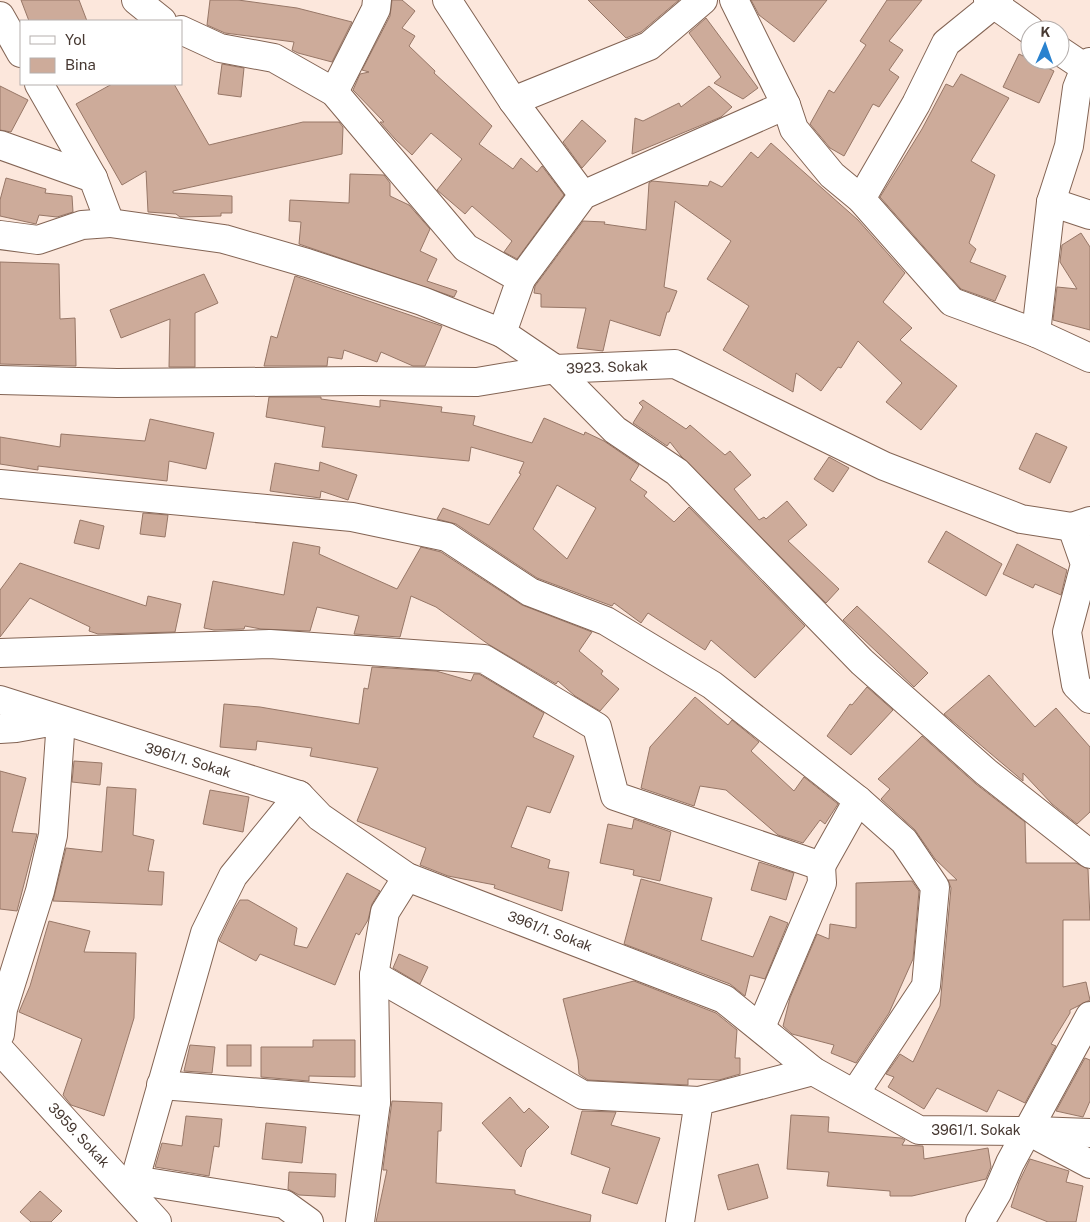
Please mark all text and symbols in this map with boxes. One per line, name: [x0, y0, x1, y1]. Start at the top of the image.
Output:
legend: [20, 20, 182, 85]
north arrow: [1020, 20, 1070, 70]
text: K: [1040, 24, 1051, 40]
text: Yol: [65, 31, 86, 48]
text: Bina: [65, 56, 96, 73]
street label: 3923. Sokak: [566, 358, 648, 376]
street label: 3961/1. Sokak: [143, 739, 233, 781]
street label: 3961/1. Sokak: [505, 908, 595, 955]
street label: 3959. Sokak: [45, 1099, 113, 1171]
street label: 3961/1. Sokak: [931, 1122, 1021, 1138]

